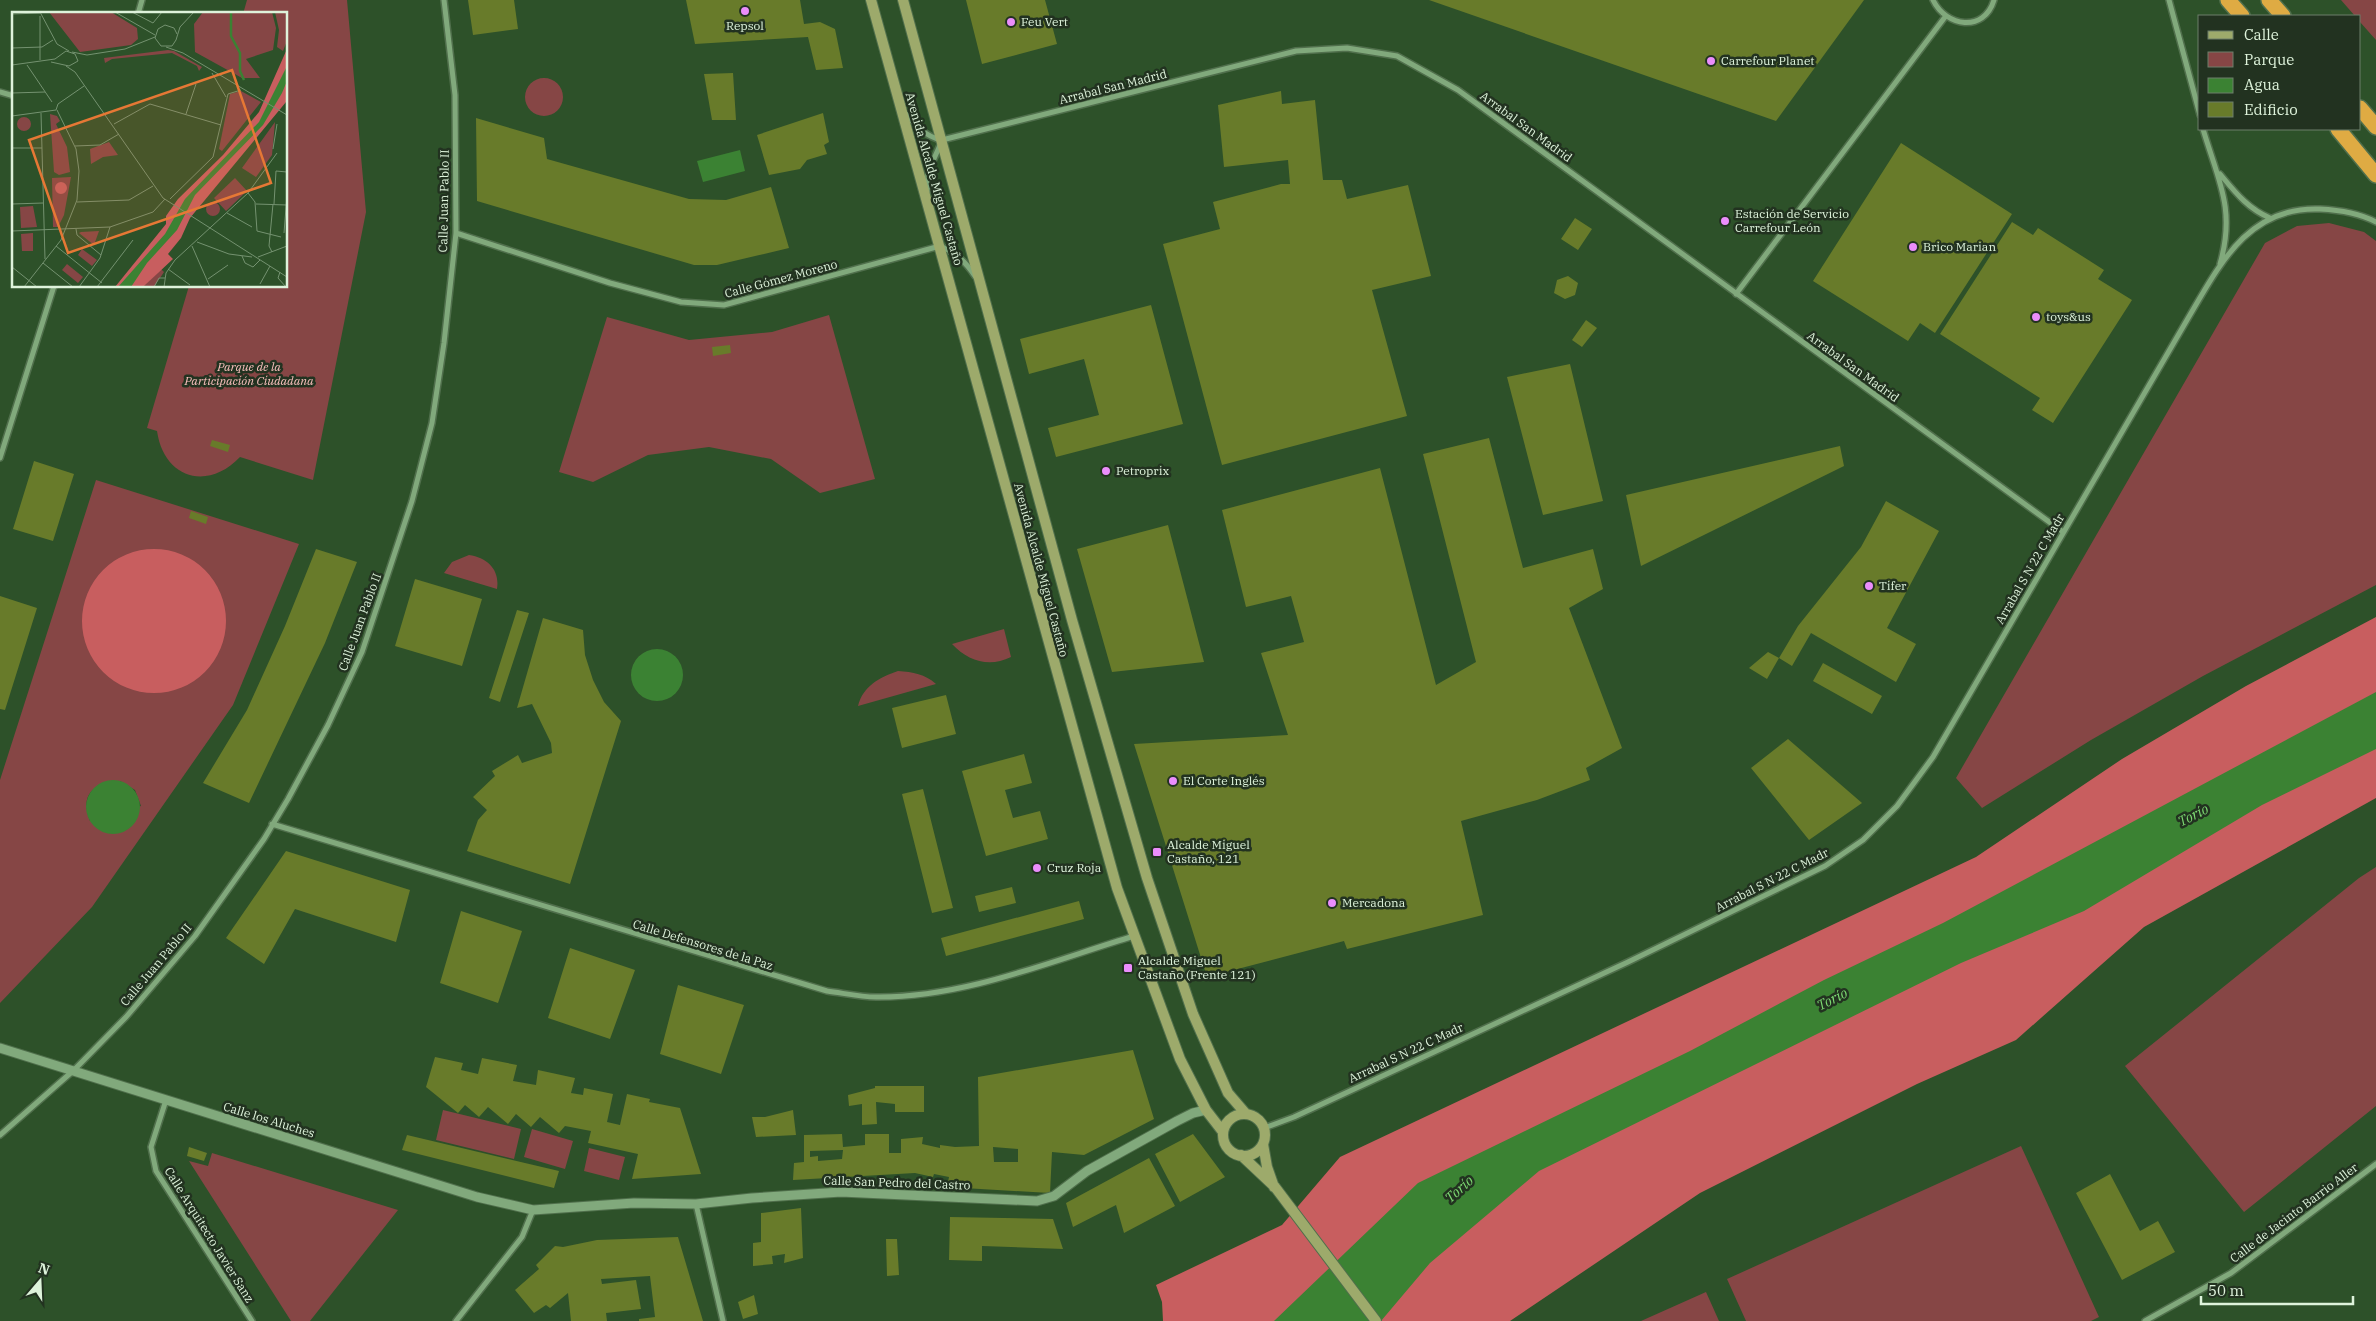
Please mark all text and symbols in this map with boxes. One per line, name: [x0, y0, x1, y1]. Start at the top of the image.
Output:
marker: Repsol: [739, 5, 751, 17]
inset map: [12, 12, 288, 288]
place label: Feu Vert: [1021, 14, 1068, 29]
legend: [2198, 15, 2361, 130]
marker: Feu Vert: [1005, 16, 1017, 28]
place label: Repsol: [726, 18, 764, 33]
text: Calle: [2244, 25, 2279, 44]
text: Parque: [2244, 50, 2294, 69]
place label: Carrefour Planet: [1721, 53, 1815, 68]
marker: Carrefour Planet: [1705, 55, 1717, 67]
street label: Arrabal San Madrid: [1058, 66, 1168, 107]
text: Agua: [2244, 75, 2280, 94]
street label: Arrabal San Madrid: [1477, 88, 1575, 165]
street label: Avenida Alcalde Miguel Castaño: [903, 91, 966, 267]
text: Edificio: [2244, 100, 2298, 119]
street label: Calle Juan Pablo II: [435, 149, 452, 253]
place label: Estación de Servicio Carrefour León: [1735, 206, 1849, 235]
marker: Estación de Servicio Carrefour León: [1719, 215, 1731, 227]
place label: Brico Marian: [1923, 239, 1996, 254]
marker: Brico Marian: [1907, 241, 1919, 253]
street label: Calle Gómez Moreno: [723, 256, 839, 301]
place label: toys&us: [2046, 309, 2091, 324]
marker: toys&us: [2030, 311, 2042, 323]
street label: Arrabal San Madrid: [1804, 328, 1902, 405]
park label: Parque de la Participación Ciudadana: [183, 359, 314, 388]
place label: Petroprix: [1116, 463, 1169, 478]
marker: Petroprix: [1100, 465, 1112, 477]
street label: Avenida Alcalde Miguel Castaño: [1011, 481, 1072, 659]
street label: Arrabal S N 22 C Madr: [1992, 510, 2068, 627]
street label: Calle Juan Pablo II: [335, 571, 384, 673]
place label: Tifer: [1879, 578, 1907, 593]
marker: Tifer: [1863, 580, 1875, 592]
place label: El Corte Inglés: [1183, 773, 1265, 788]
marker: El Corte Inglés: [1167, 775, 1179, 787]
water label: Torío: [2175, 800, 2211, 830]
place label: Alcalde Miguel Castaño, 121: [1167, 837, 1250, 866]
street label: Arrabal S N 22 C Madr: [1713, 844, 1831, 915]
marker: Alcalde Miguel Castaño, 121: [1151, 846, 1163, 858]
place label: Cruz Roja: [1047, 860, 1102, 875]
marker: Cruz Roja: [1031, 862, 1043, 874]
place label: Mercadona: [1342, 895, 1406, 910]
marker: Mercadona: [1326, 897, 1338, 909]
street label: Calle Defensores de la Paz: [631, 916, 775, 973]
street label: Calle Juan Pablo II: [117, 920, 194, 1009]
place label: Alcalde Miguel Castaño (Frente 121): [1138, 953, 1256, 982]
marker: Alcalde Miguel Castaño (Frente 121): [1122, 962, 1134, 974]
water label: Torío: [1814, 984, 1850, 1014]
street label: Arrabal S N 22 C Madr: [1346, 1019, 1466, 1086]
street label: Calle los Aluches: [222, 1098, 317, 1141]
street label: Calle de Jacinto Barrio Aller: [2227, 1159, 2361, 1266]
street label: Calle Arquitecto Javier Sanz: [161, 1164, 257, 1305]
water label: Torío: [1441, 1171, 1477, 1206]
street label: Calle San Pedro del Castro: [823, 1172, 971, 1193]
north arrow: [15, 1256, 65, 1306]
text: N: [36, 1258, 52, 1279]
scale bar: [2201, 1274, 2354, 1306]
text: 50 m: [2208, 1281, 2244, 1300]

